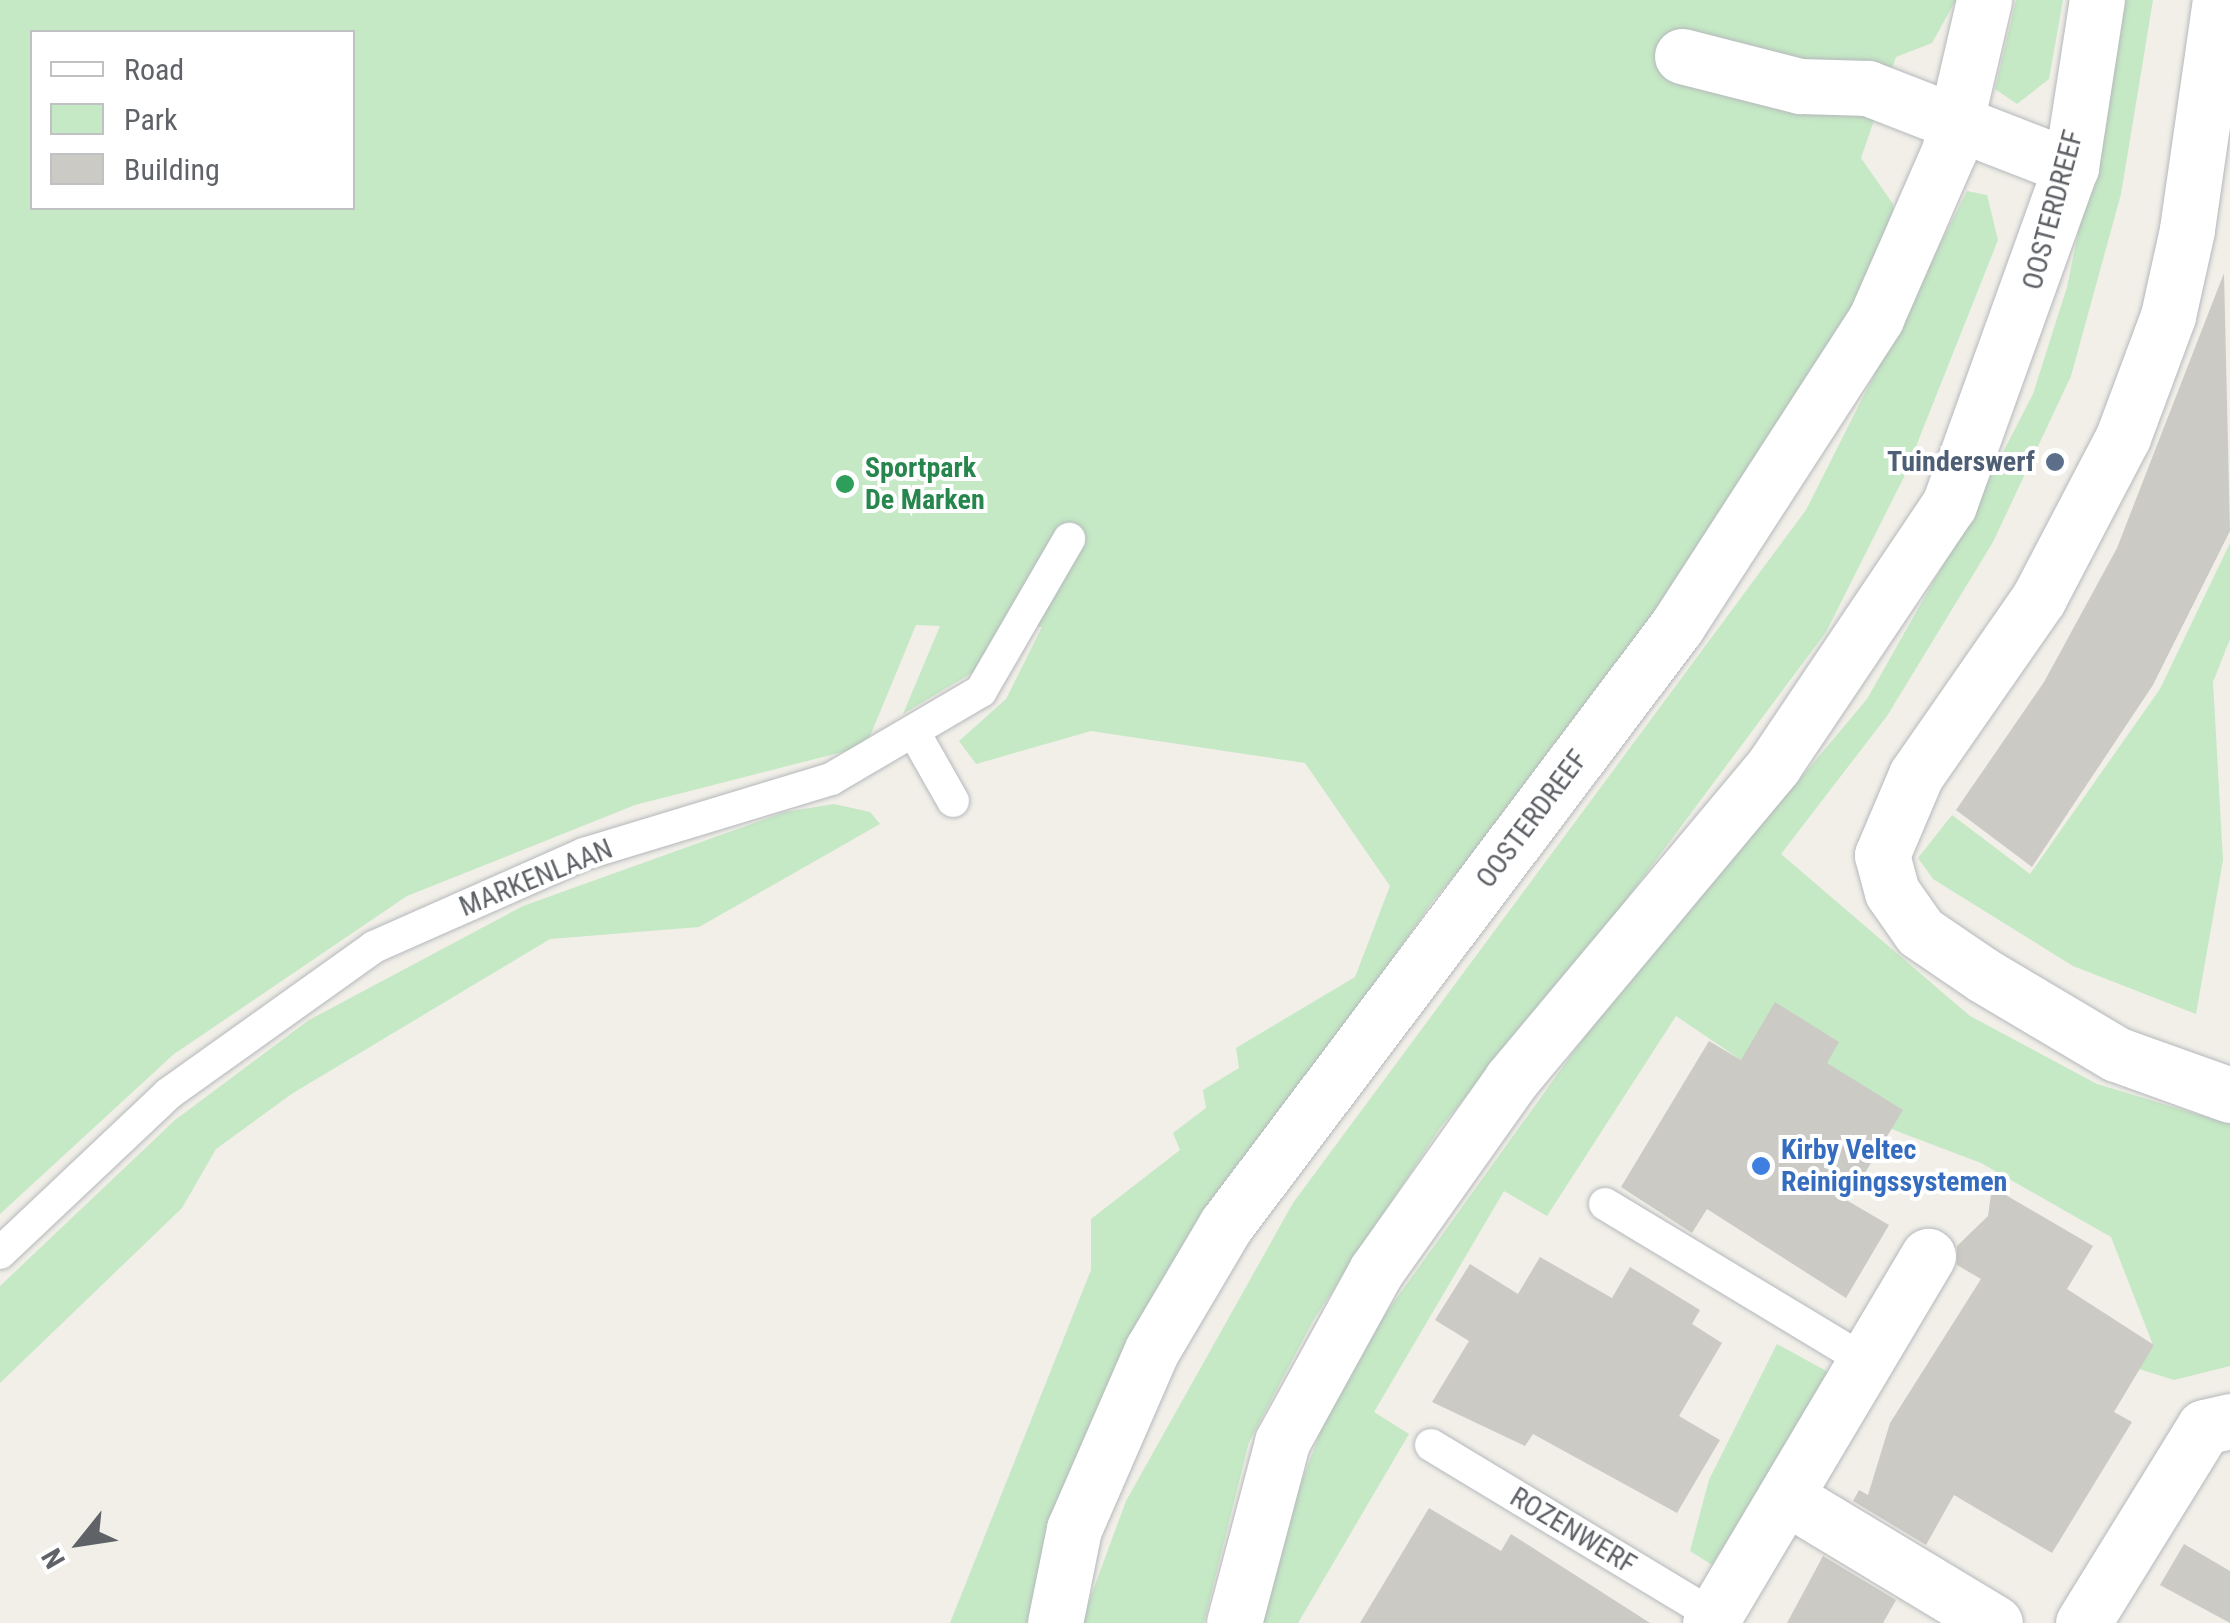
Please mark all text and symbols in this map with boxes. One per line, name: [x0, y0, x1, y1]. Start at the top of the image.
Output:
legend: [30, 30, 355, 210]
text: Road: [124, 52, 184, 87]
text: Park: [124, 102, 178, 137]
street label: OOSTERDREEF: [2016, 127, 2090, 293]
text: Building: [124, 152, 220, 187]
place label: Tuinderswerf: [1887, 445, 2035, 479]
place label: Sportpark De Marken: [865, 451, 985, 517]
marker: Tuinderswerf: [2044, 451, 2066, 473]
marker: Sportpark De Marken: [834, 473, 856, 495]
street label: OOSTERDREEF: [1469, 744, 1595, 894]
street label: MARKENLAAN: [455, 832, 617, 924]
place label: Kirby Veltec Reinigingssystemen: [1781, 1133, 2007, 1199]
marker: Kirby Veltec Reinigingssystemen: [1750, 1155, 1772, 1177]
street label: ROZENWERF: [1504, 1480, 1642, 1582]
north arrow: [30, 1493, 130, 1593]
text: N: [35, 1543, 72, 1574]

